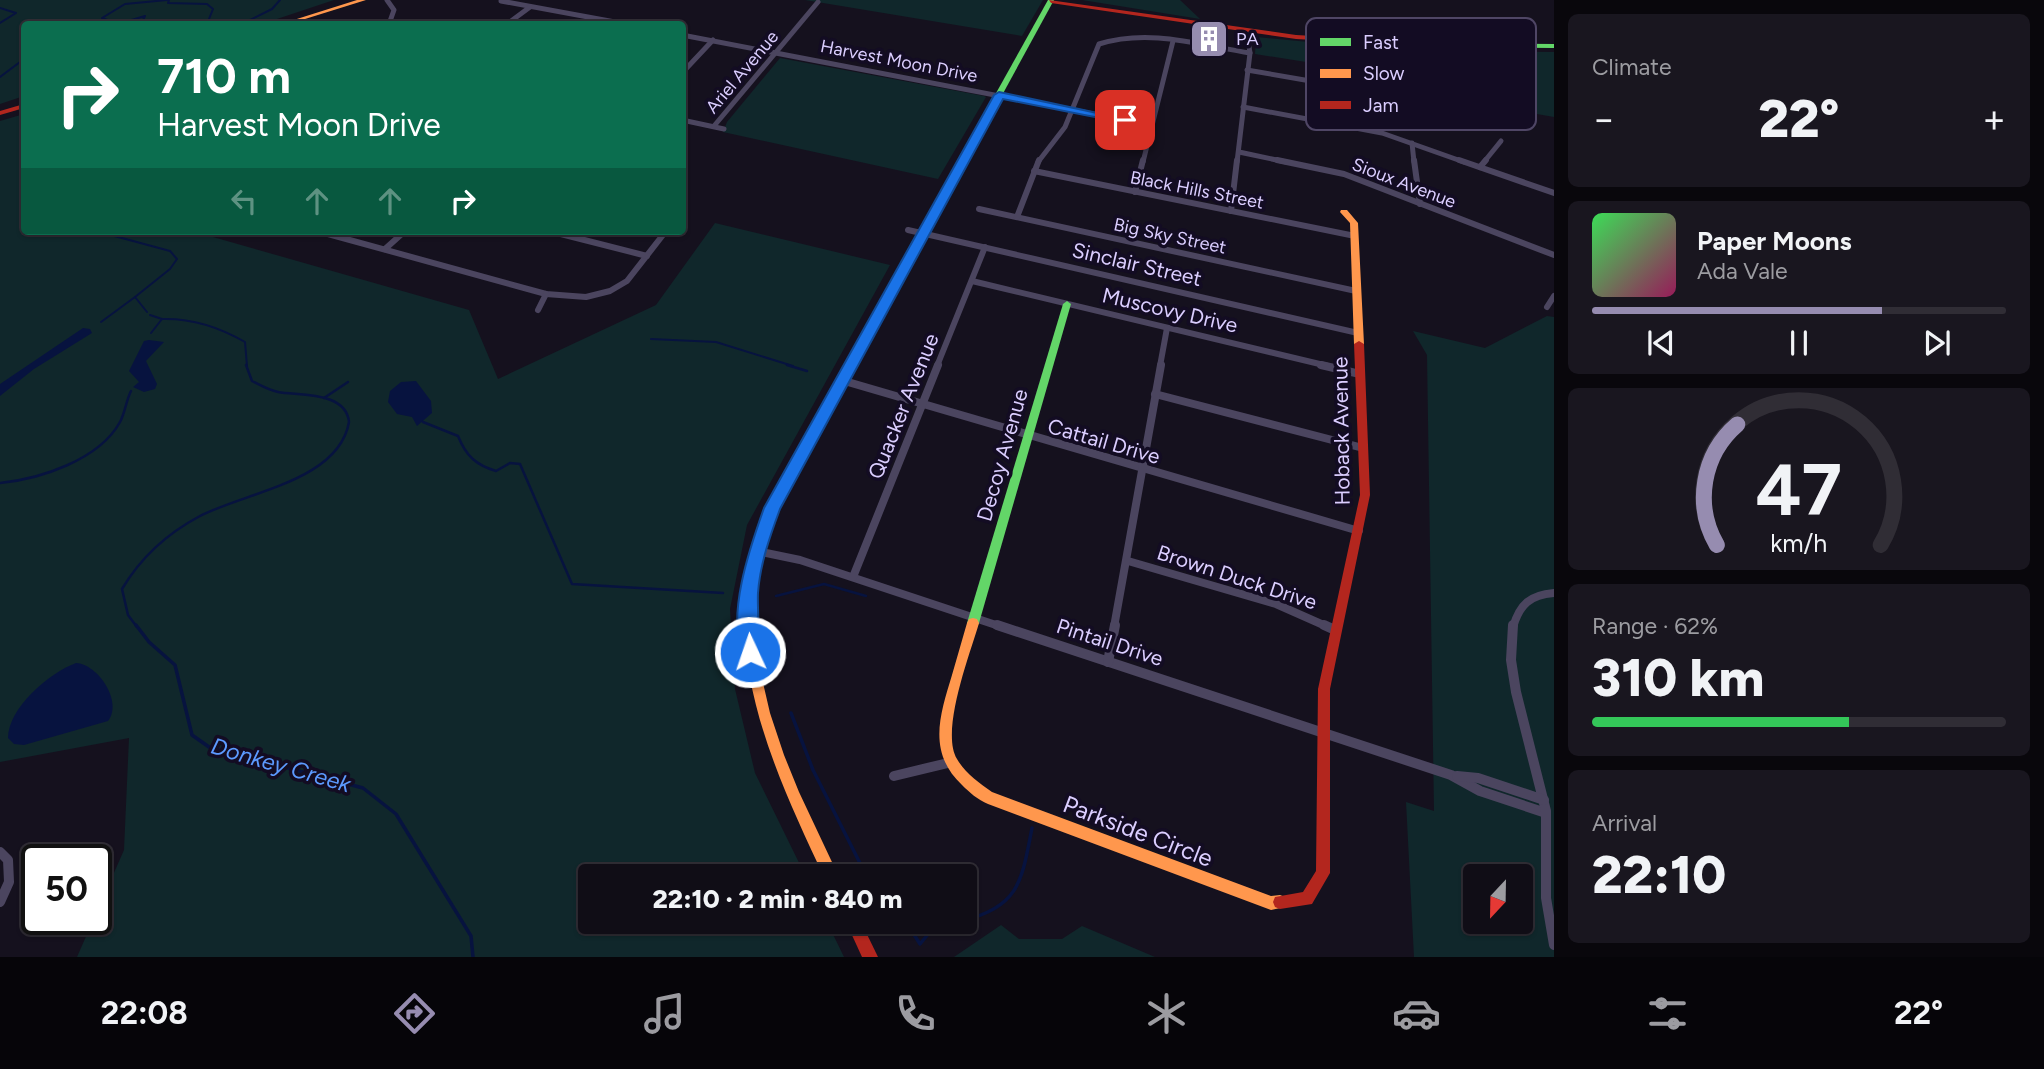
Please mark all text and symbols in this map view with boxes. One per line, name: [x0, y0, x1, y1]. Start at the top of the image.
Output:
building icon: PA: [1188, 18, 1230, 60]
legend: [1306, 18, 1536, 130]
street label: Ariel Avenue: [701, 26, 783, 118]
place label: PA: [1236, 28, 1259, 50]
text: Fast: [1363, 31, 1399, 54]
street label: Harvest Moon Drive: [819, 35, 980, 87]
text: 710 m: [157, 46, 291, 105]
icon: right: [42, 49, 133, 140]
text: Climate: [1592, 53, 1671, 81]
text: Slow: [1363, 62, 1405, 85]
text: 22°: [1758, 88, 1840, 150]
pin: [1095, 90, 1155, 150]
text: Jam: [1363, 94, 1399, 117]
text: −: [1592, 96, 1616, 142]
text: +: [1982, 96, 2006, 142]
icon: arrive: [1106, 101, 1144, 139]
text: Harvest Moon Drive: [157, 106, 441, 144]
street label: Sioux Avenue: [1349, 153, 1459, 213]
street label: Black Hills Street: [1128, 166, 1266, 214]
icon: left: [225, 182, 263, 220]
icon: ahead: [298, 182, 336, 220]
icon: ahead: [371, 182, 409, 220]
icon: right: [444, 182, 482, 220]
street label: Big Sky Street: [1112, 213, 1228, 259]
text: Paper Moons: [1697, 225, 1852, 257]
street label: Sinclair Street: [1070, 237, 1204, 291]
text: Ada Vale: [1697, 257, 1788, 285]
street label: Muscovy Drive: [1100, 282, 1240, 338]
icon: previous: [1642, 324, 1680, 362]
icon: pause: [1780, 324, 1818, 362]
icon: next: [1918, 324, 1956, 362]
street label: Quacker Avenue: [862, 330, 944, 482]
street label: Hoback Avenue: [1327, 356, 1355, 506]
street label: Decoy Avenue: [971, 386, 1033, 524]
street label: Cattail Drive: [1045, 413, 1163, 469]
text: 47: [1756, 446, 1842, 533]
text: km/h: [1770, 527, 1828, 557]
street label: Brown Duck Drive: [1154, 539, 1320, 615]
text: Range · 62%: [1592, 612, 1718, 640]
street label: Pintail Drive: [1054, 613, 1166, 671]
position arrow: [713, 615, 787, 689]
text: 310 km: [1592, 647, 1764, 709]
water label: Donkey Creek: [208, 732, 355, 799]
street label: Parkside Circle: [1059, 789, 1217, 873]
text: Arrival: [1592, 809, 1657, 837]
speed limit sign: 50: [21, 844, 112, 935]
text: 22:10: [1592, 844, 1726, 906]
north arrow: [1463, 864, 1533, 934]
map controls: [1463, 864, 1533, 934]
text: 22:10 · 2 min · 840 m: [653, 883, 902, 915]
icon: directions: [390, 989, 439, 1038]
icon: music: [640, 989, 689, 1038]
icon: phone: [891, 989, 940, 1038]
icon: climate: [1142, 989, 1191, 1038]
icon: car: [1392, 989, 1441, 1038]
icon: filters: [1643, 989, 1692, 1038]
text: 22:08: [101, 994, 188, 1032]
text: 22°: [1894, 994, 1943, 1032]

